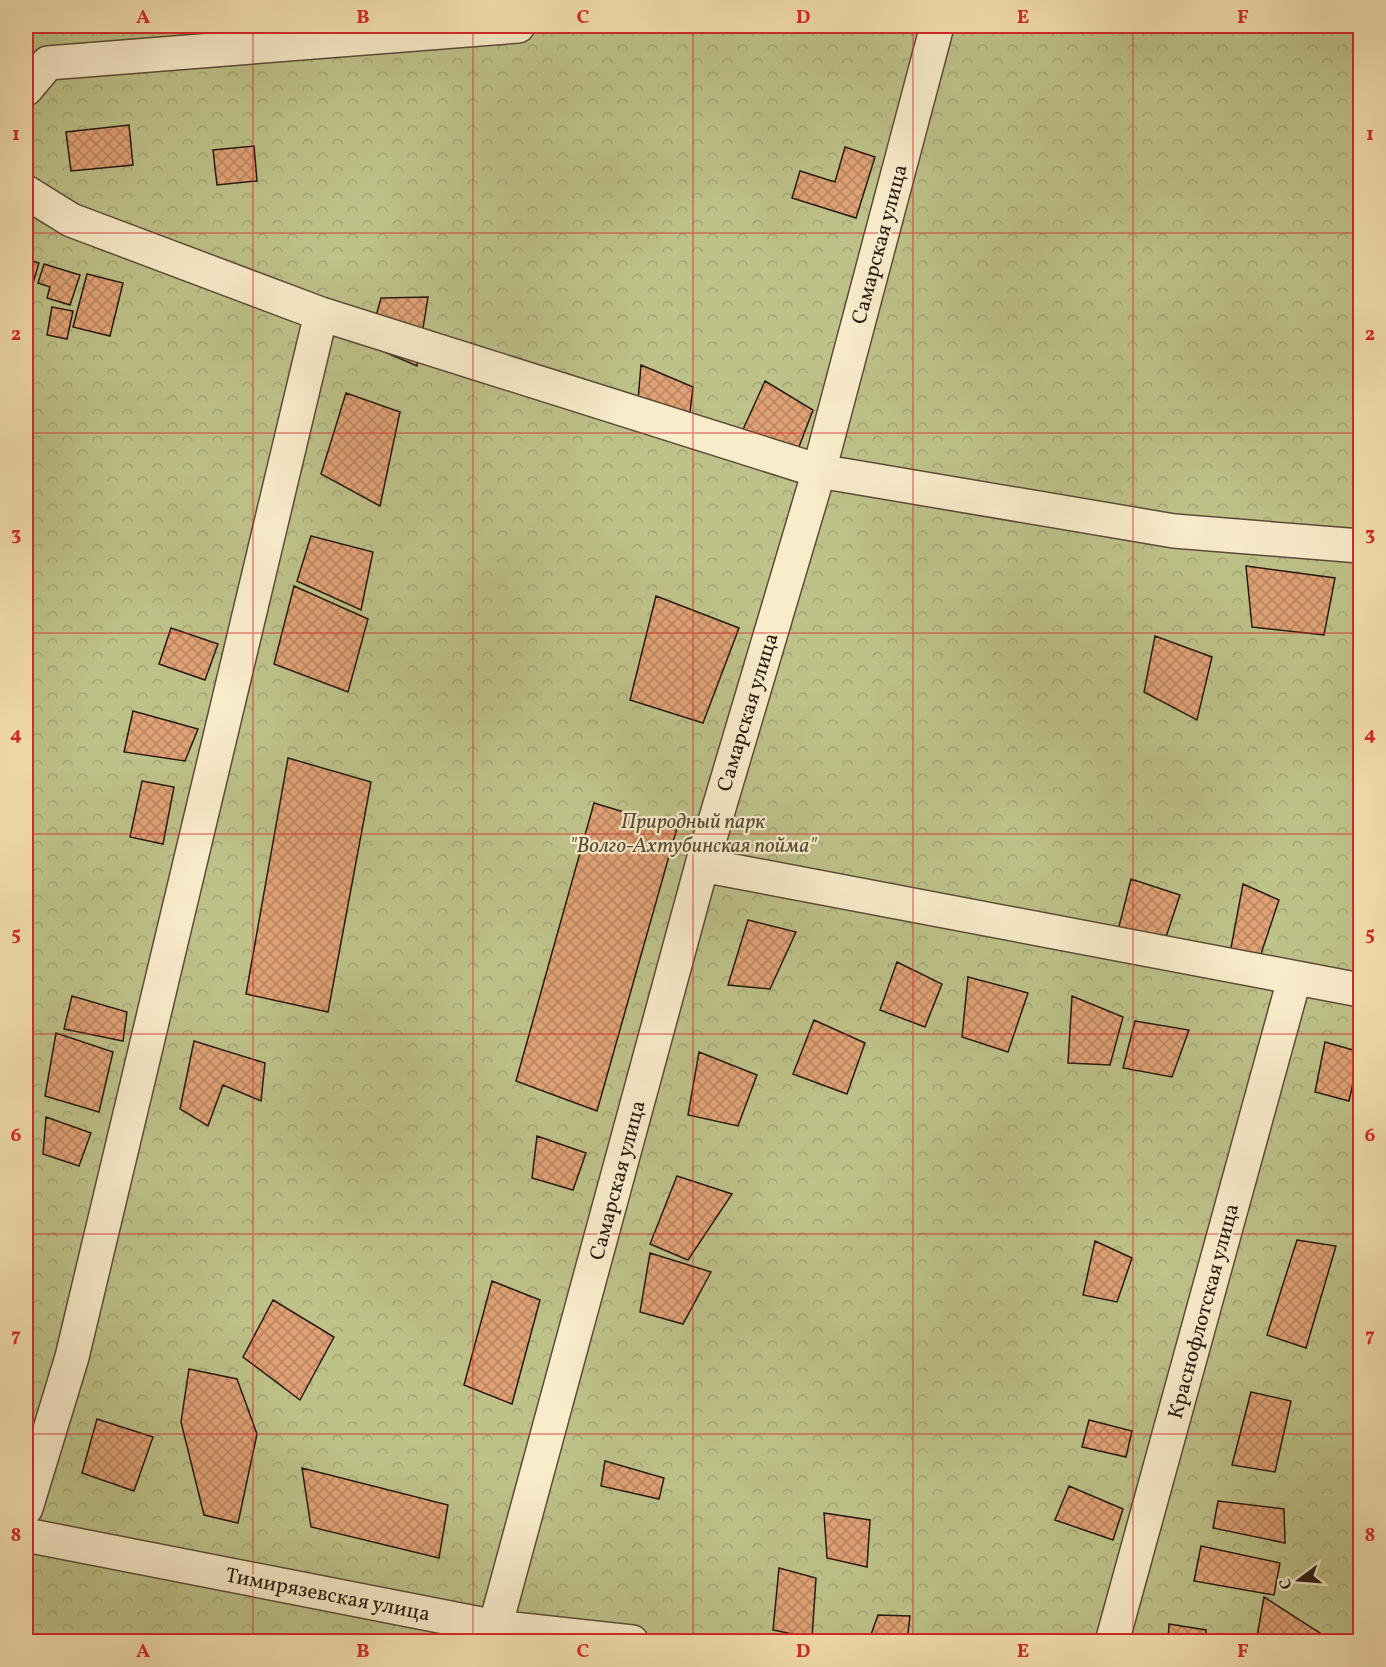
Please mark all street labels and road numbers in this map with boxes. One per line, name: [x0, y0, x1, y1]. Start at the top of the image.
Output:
street label: Самарская улица: [845, 161, 916, 328]
street label: Самарская улица: [711, 630, 786, 795]
street label: Самарская улица: [583, 1097, 654, 1264]
street label: Краснофлотская улица: [1162, 1200, 1247, 1422]
street label: Тимирязевская улица: [223, 1561, 433, 1630]

